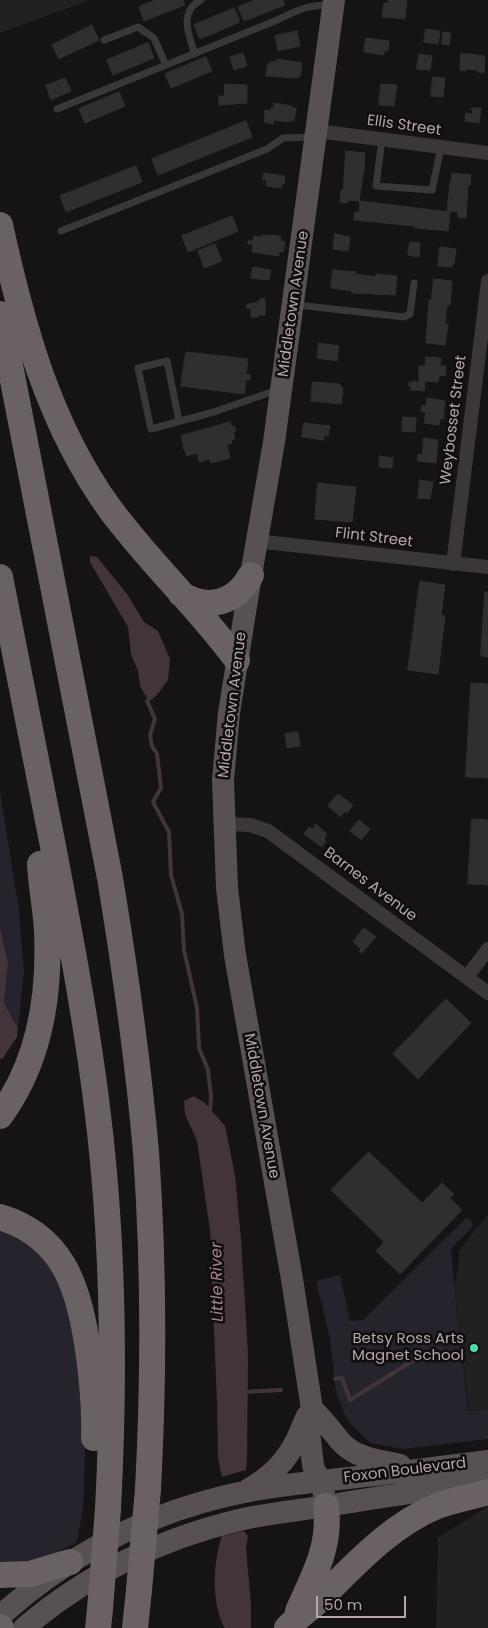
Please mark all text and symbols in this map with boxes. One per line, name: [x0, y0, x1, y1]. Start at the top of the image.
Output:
street label: Ellis Street: [366, 112, 442, 140]
street label: Middletown Avenue: [275, 230, 313, 378]
street label: Weybosset Street: [437, 354, 471, 486]
street label: Flint Street: [334, 524, 414, 552]
street label: Middletown Avenue: [215, 631, 251, 779]
street label: Barnes Avenue: [320, 844, 420, 926]
street label: Middletown Avenue: [239, 1032, 283, 1180]
water label: Little River: [208, 1242, 228, 1322]
place label: Betsy Ross Arts Magnet School: [352, 1330, 464, 1365]
marker: Betsy Ross Arts Magnet School: [468, 1342, 480, 1354]
street label: Foxon Boulevard: [343, 1455, 467, 1487]
scale bar: [318, 1586, 408, 1618]
text: 50 m: [324, 1594, 362, 1615]

